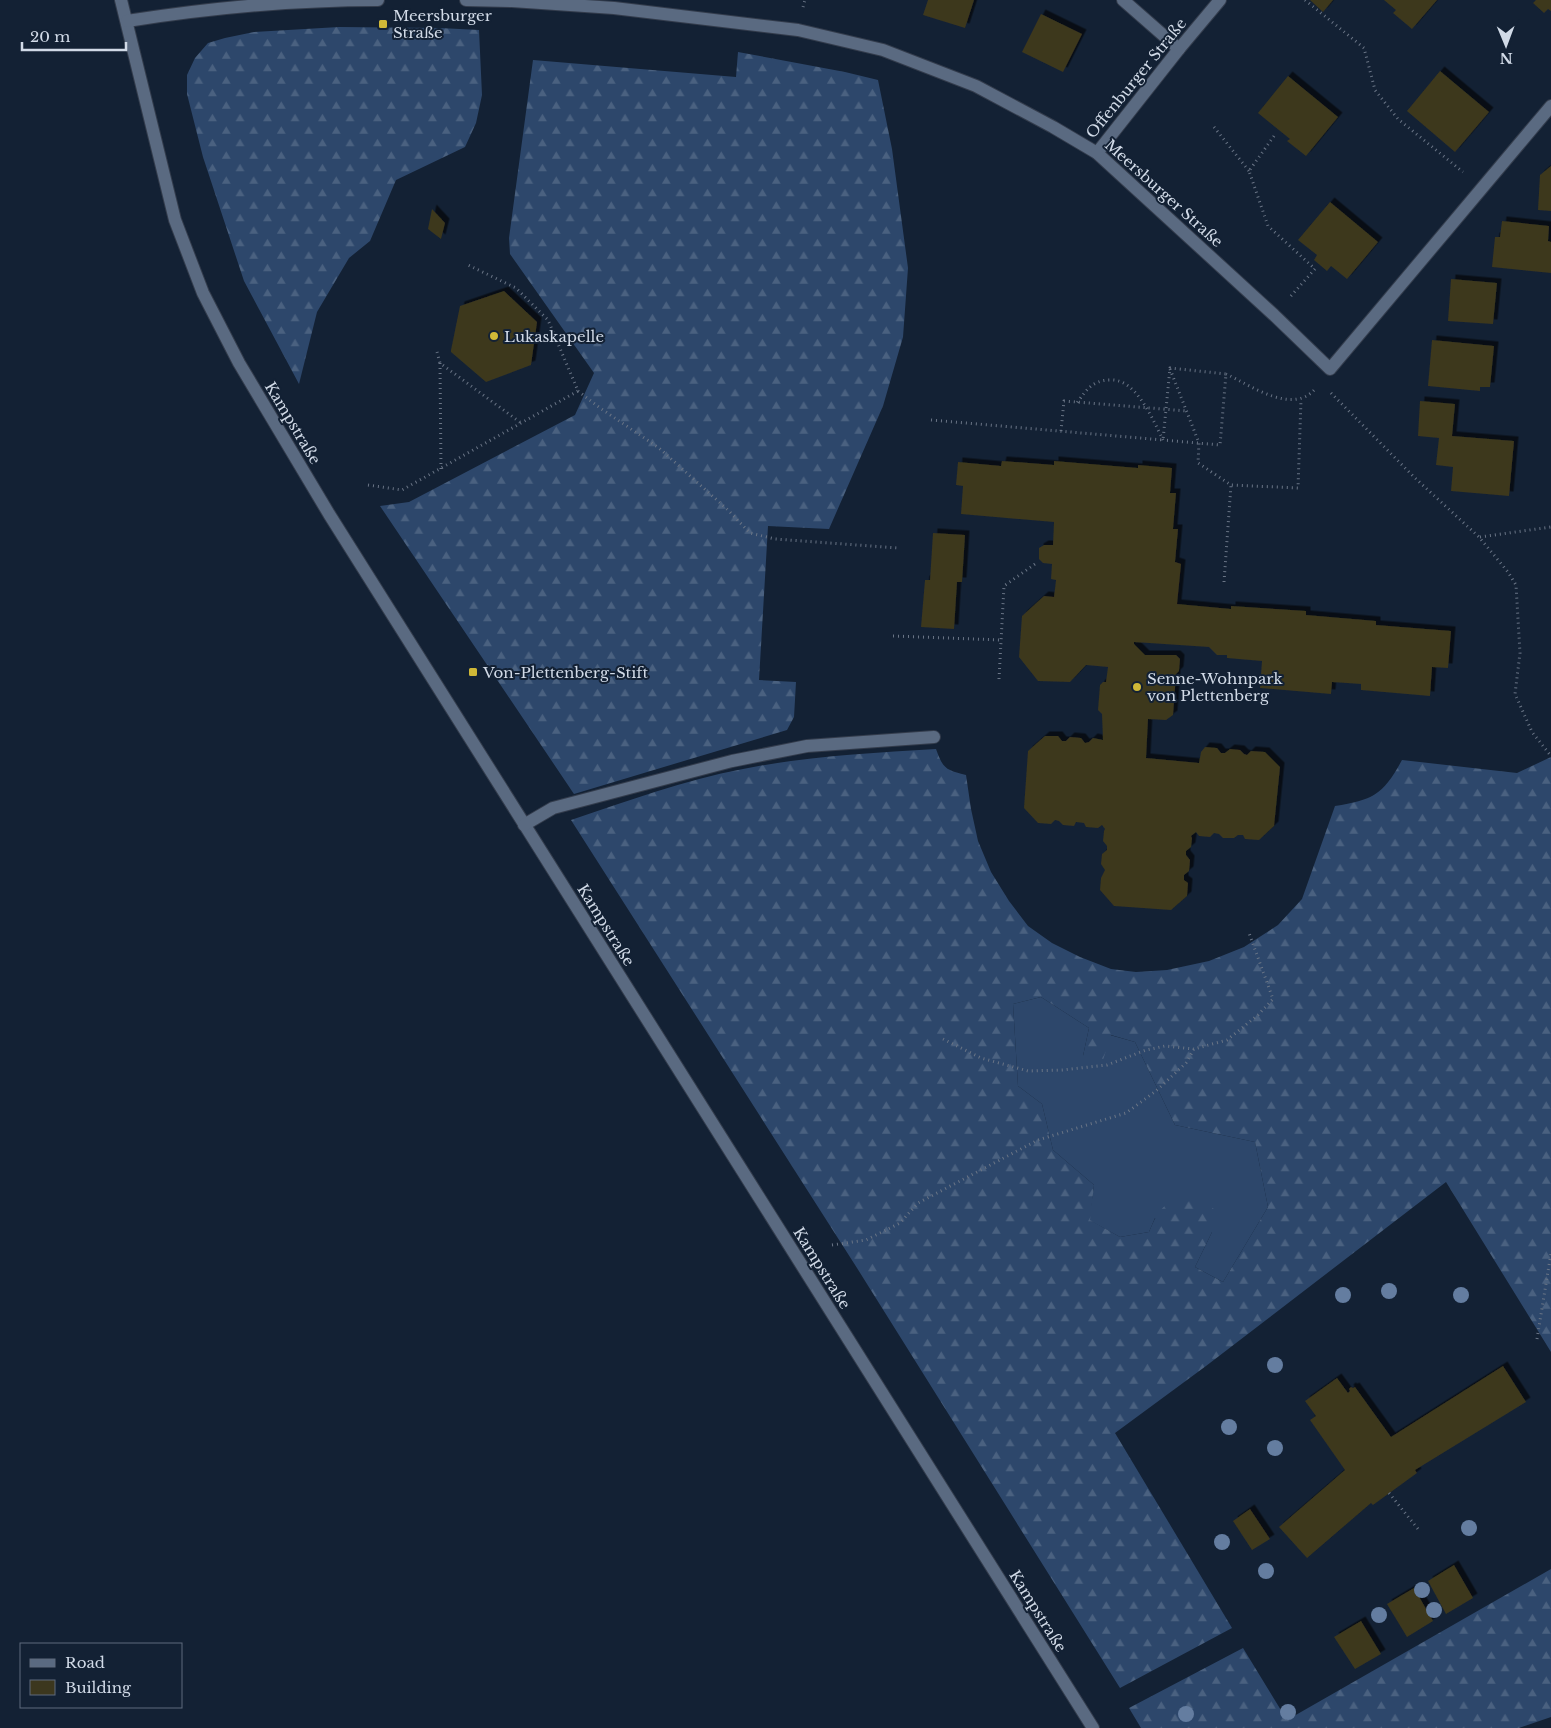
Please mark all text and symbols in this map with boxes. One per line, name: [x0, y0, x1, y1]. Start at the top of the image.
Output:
place label: Meersburger Straße: [393, 6, 493, 42]
street label: Offenburger Straße: [1082, 14, 1190, 142]
marker: Meersburger Straße: [377, 18, 389, 30]
scale bar: [22, 20, 126, 52]
north arrow: [1481, 20, 1531, 70]
text: 20 m: [30, 27, 70, 46]
text: N: [1499, 49, 1513, 67]
street label: Meersburger Straße: [1101, 135, 1227, 251]
place label: Lukaskapelle: [504, 327, 604, 346]
marker: Lukaskapelle: [488, 330, 500, 342]
street label: Kampstraße: [261, 378, 325, 468]
place label: Von-Plettenberg-Stift: [482, 663, 649, 682]
marker: Von-Plettenberg-Stift: [467, 666, 479, 678]
place label: Senne-Wohnpark von Plettenberg: [1147, 669, 1283, 705]
marker: Senne-Wohnpark von Plettenberg: [1131, 681, 1143, 693]
street label: Kampstraße: [573, 881, 639, 969]
street label: Kampstraße: [789, 1224, 855, 1312]
street label: Kampstraße: [1005, 1567, 1071, 1655]
legend: [20, 1643, 182, 1708]
text: Road: [65, 1653, 105, 1672]
text: Building: [65, 1678, 132, 1697]

